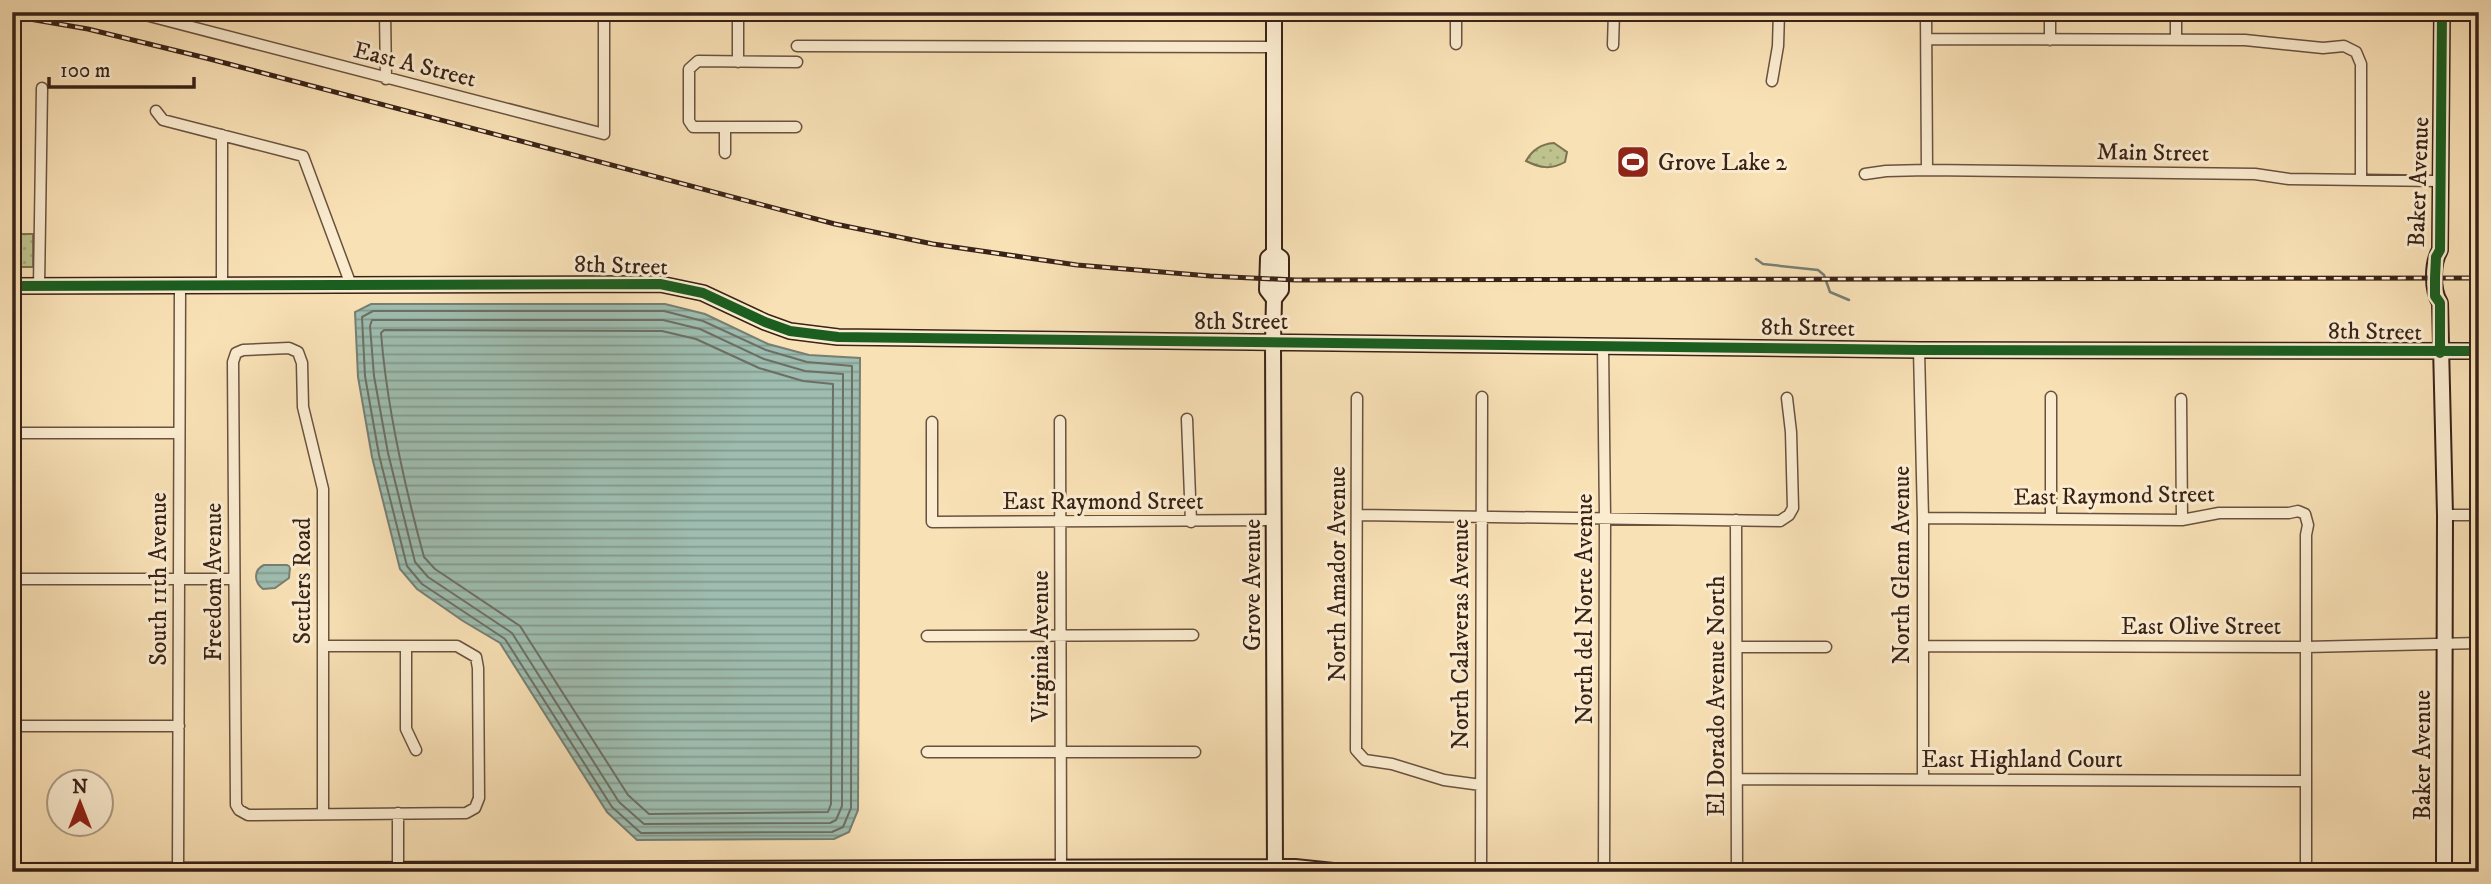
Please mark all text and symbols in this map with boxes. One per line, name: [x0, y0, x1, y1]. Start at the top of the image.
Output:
street label: East A Street: [350, 35, 479, 95]
scale bar: [49, 46, 194, 90]
text: 100 m: [60, 58, 111, 84]
street label: Baker Avenue: [2402, 116, 2436, 248]
street label: Main Street: [2096, 137, 2210, 169]
sports icon: Grove Lake 2: [1614, 143, 1652, 181]
place label: Grove Lake 2: [1658, 148, 1787, 178]
street label: 8th Street: [573, 249, 669, 283]
street label: 8th Street: [1194, 307, 1288, 337]
street label: 8th Street: [1761, 312, 1856, 344]
street label: 8th Street: [2328, 316, 2423, 348]
street label: North Amador Avenue: [1323, 466, 1353, 682]
street label: North Glenn Avenue: [1887, 466, 1917, 664]
street label: East Raymond Street: [2013, 479, 2215, 513]
street label: East Raymond Street: [1002, 487, 1204, 517]
street label: South 11th Avenue: [144, 492, 174, 666]
street label: North del Norte Avenue: [1570, 493, 1600, 725]
street label: Freedom Avenue: [199, 503, 229, 661]
street label: Settlers Road: [288, 518, 318, 644]
street label: Grove Avenue: [1238, 519, 1268, 651]
street label: North Calaveras Avenue: [1446, 519, 1476, 749]
street label: Virginia Avenue: [1026, 570, 1056, 723]
street label: El Dorado Avenue North: [1702, 575, 1732, 817]
street label: East Olive Street: [2121, 612, 2282, 642]
street label: Baker Avenue: [2408, 690, 2438, 820]
street label: East Highland Court: [1921, 745, 2123, 775]
north arrow: [46, 768, 116, 838]
text: N: [72, 776, 88, 799]

